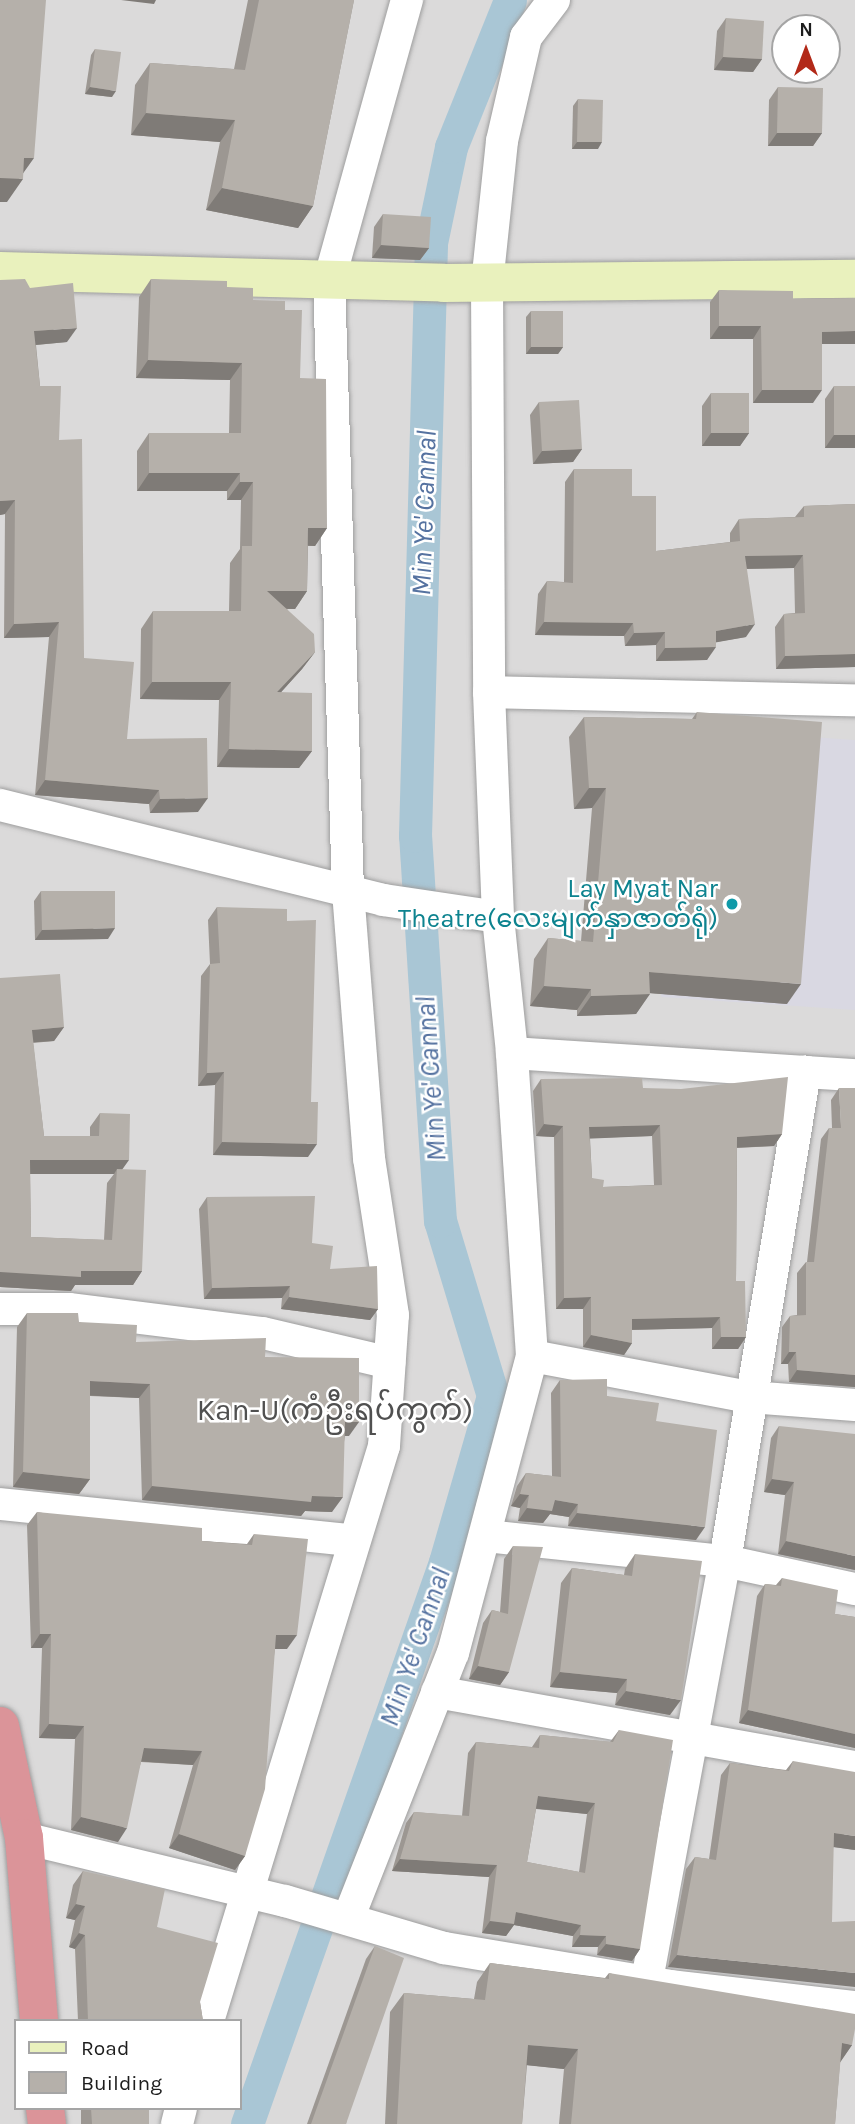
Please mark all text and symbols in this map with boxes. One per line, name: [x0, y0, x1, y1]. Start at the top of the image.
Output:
north arrow: [771, 14, 841, 84]
text: N: [799, 19, 813, 41]
water label: Min Ye' Cannal: [404, 430, 444, 596]
place label: Lay Myat Nar Theatre(လေးမျက်နှာဇာတ်ရုံ): [398, 873, 718, 934]
marker: Lay Myat Nar Theatre(လေးမျက်နှာဇာတ်ရုံ): [724, 896, 740, 912]
water label: Min Ye' Cannal: [408, 995, 454, 1163]
district label: Kan-U(ကံဦးရပ်ကွက်): [197, 1392, 473, 1428]
water label: Min Ye' Cannal: [372, 1563, 458, 1731]
legend: [14, 2019, 242, 2110]
text: Road: [81, 2036, 129, 2060]
text: Building: [81, 2071, 162, 2095]

